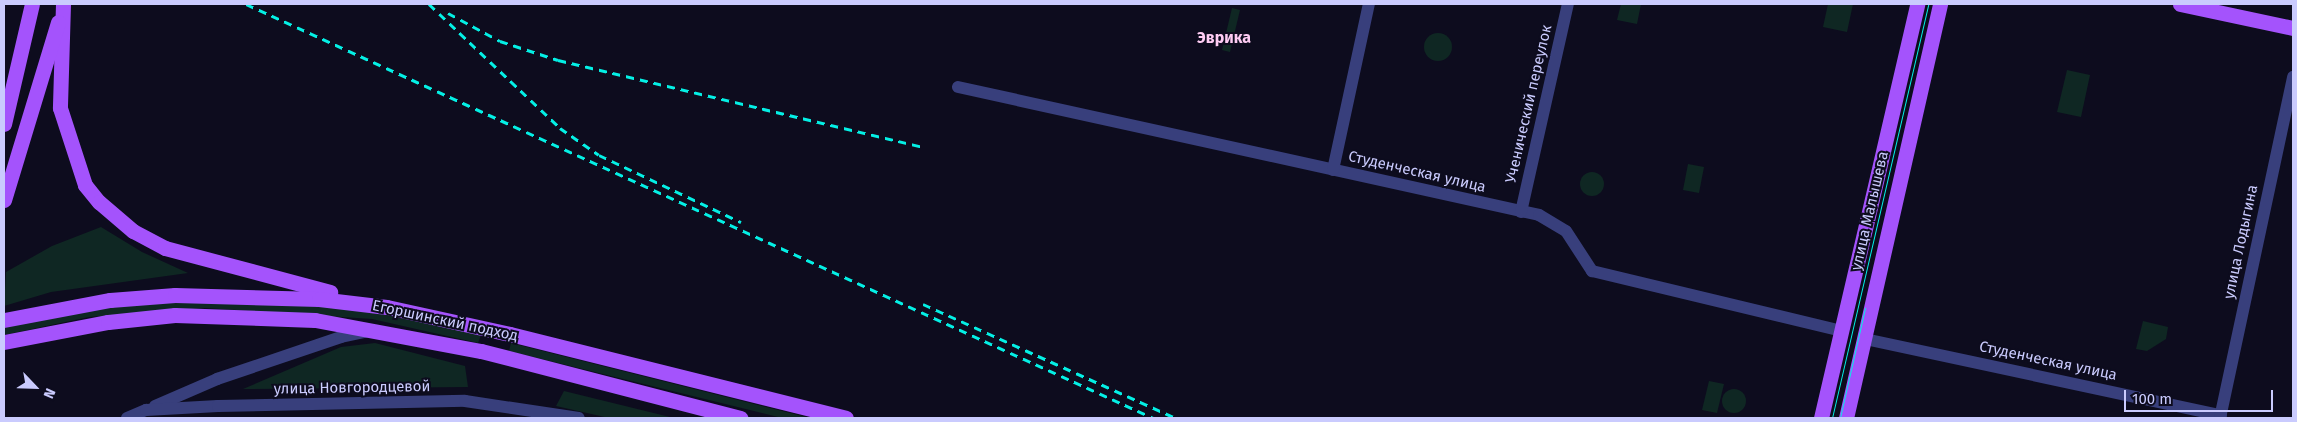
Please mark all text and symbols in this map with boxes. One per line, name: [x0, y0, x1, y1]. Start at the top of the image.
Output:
street label: Ученический переулок: [1502, 23, 1556, 185]
district label: Эврика: [1197, 28, 1251, 48]
street label: Студенческая улица: [1347, 147, 1487, 197]
street label: улица Малышева: [1848, 150, 1892, 272]
street label: улица Лодыгина: [2220, 183, 2262, 301]
street label: Егоршинский подход: [371, 297, 519, 345]
street label: Студенческая улица: [1977, 338, 2119, 384]
north arrow: [10, 362, 60, 412]
street label: улица Новгородцевой: [273, 378, 431, 398]
scale bar: [2127, 380, 2276, 412]
text: N: [40, 386, 59, 401]
text: 100 m: [2132, 390, 2172, 408]

